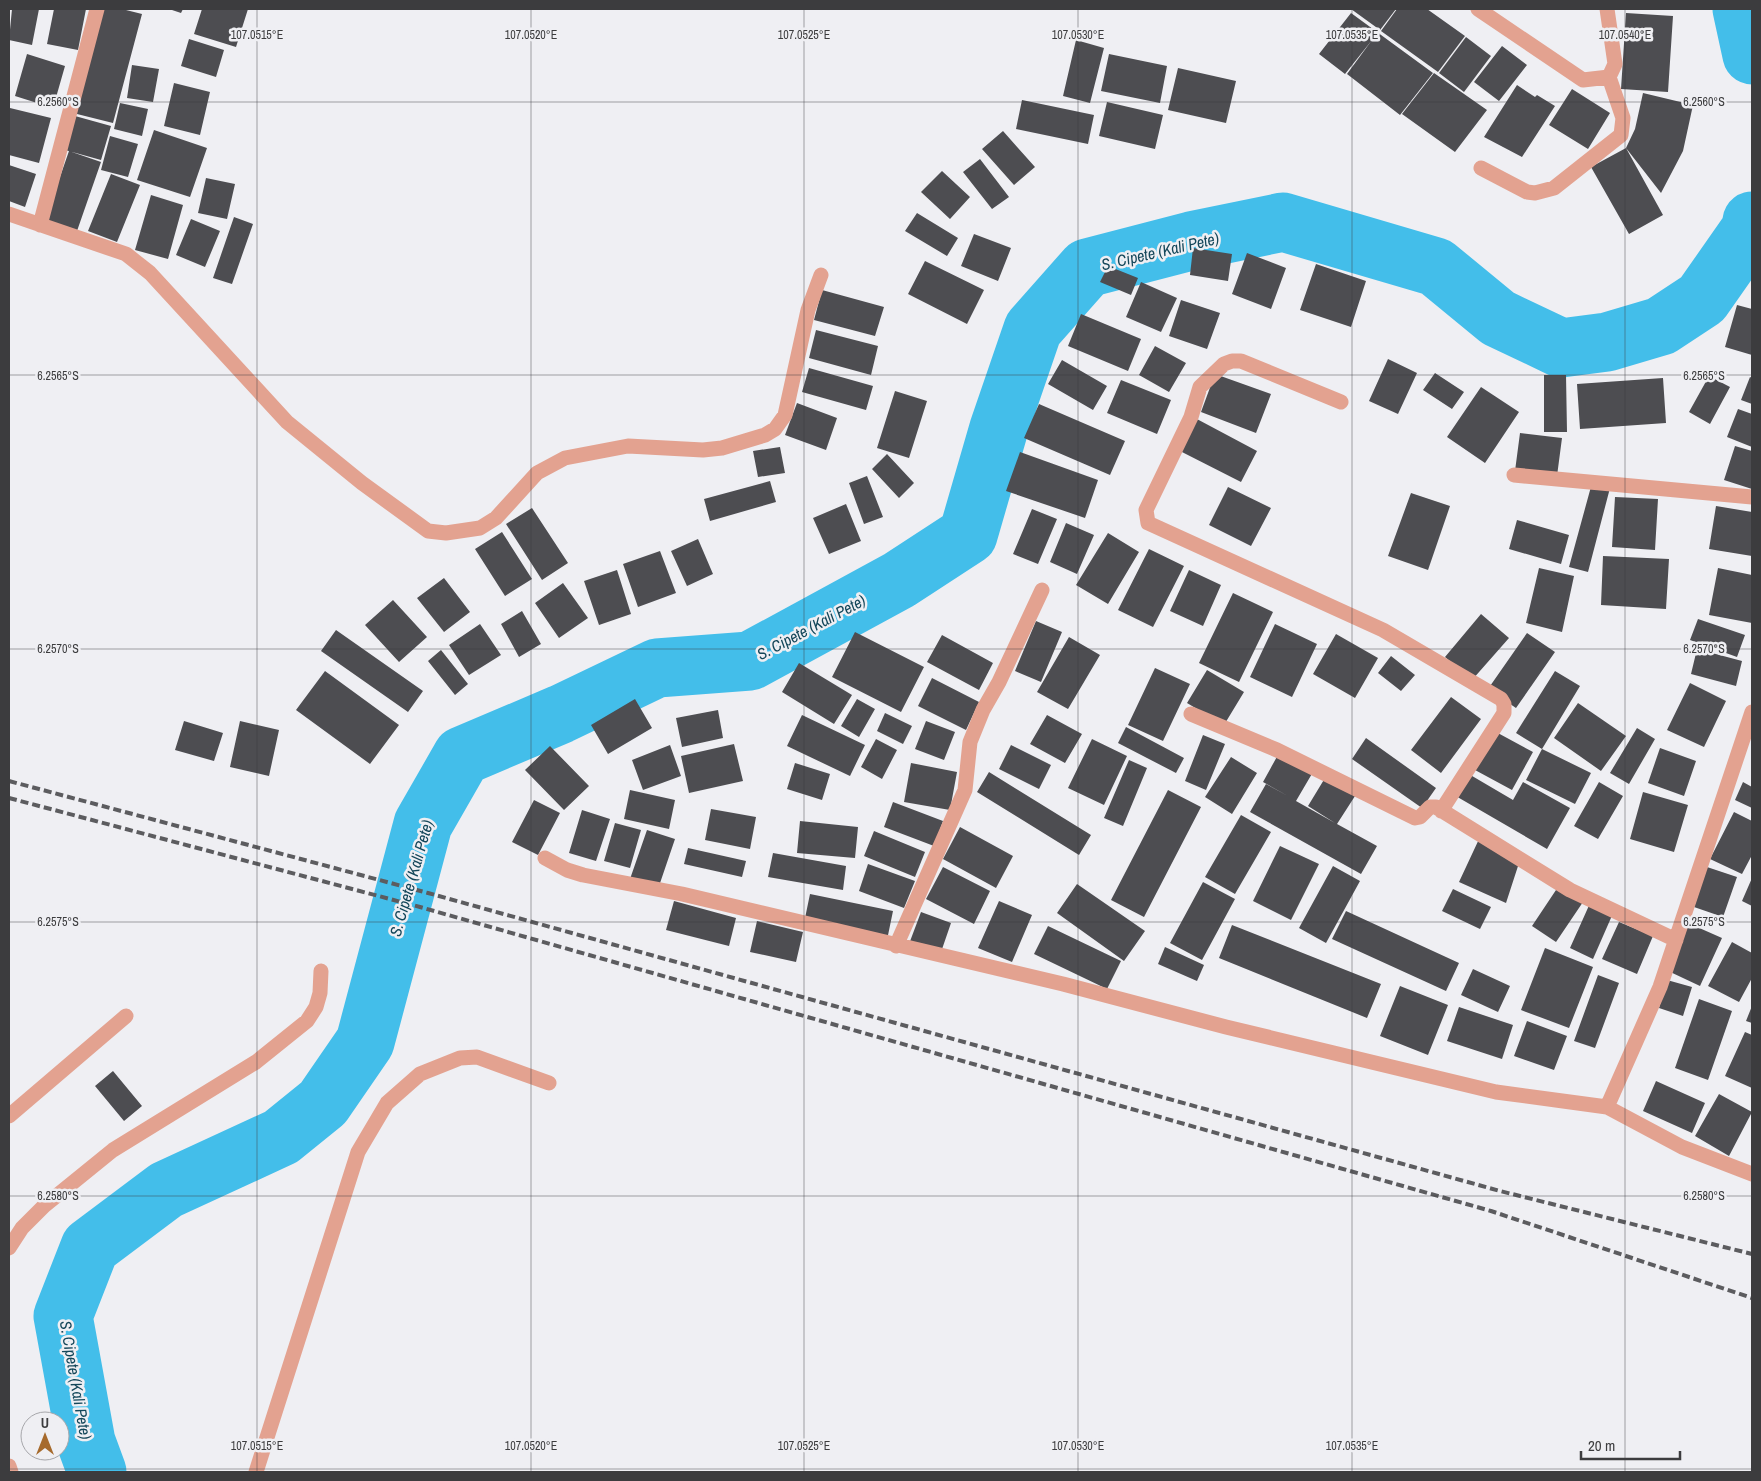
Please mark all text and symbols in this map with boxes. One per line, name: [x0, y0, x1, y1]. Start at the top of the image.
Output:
text: 107.0515°E: [231, 27, 283, 43]
text: 107.0520°E: [505, 27, 557, 43]
text: 107.0525°E: [778, 27, 830, 43]
text: 107.0530°E: [1052, 27, 1104, 43]
text: 107.0535°E: [1326, 27, 1378, 43]
text: 107.0540°E: [1599, 27, 1651, 43]
text: 6.2560°S: [37, 94, 79, 110]
text: 6.2560°S: [1683, 94, 1725, 110]
water label: S. Cipete (Kali Pete): [1099, 227, 1221, 275]
text: 6.2565°S: [37, 368, 79, 384]
text: 6.2565°S: [1683, 368, 1725, 384]
water label: S. Cipete (Kali Pete): [753, 589, 869, 665]
text: 6.2570°S: [37, 641, 79, 657]
text: 6.2570°S: [1683, 641, 1725, 657]
water label: S. Cipete (Kali Pete): [384, 817, 438, 939]
text: 6.2575°S: [37, 914, 79, 930]
text: 6.2575°S: [1683, 914, 1725, 930]
text: 6.2580°S: [37, 1188, 79, 1204]
text: 6.2580°S: [1683, 1188, 1725, 1204]
water label: S. Cipete (Kali Pete): [55, 1319, 97, 1441]
north arrow: [20, 1411, 70, 1461]
text: U: [41, 1414, 49, 1432]
scale bar: [1581, 1428, 1680, 1460]
text: 20 m: [1588, 1435, 1615, 1456]
text: 107.0515°E: [231, 1438, 283, 1454]
text: 107.0520°E: [505, 1438, 557, 1454]
text: 107.0525°E: [778, 1438, 830, 1454]
text: 107.0530°E: [1052, 1438, 1104, 1454]
text: 107.0535°E: [1326, 1438, 1378, 1454]

